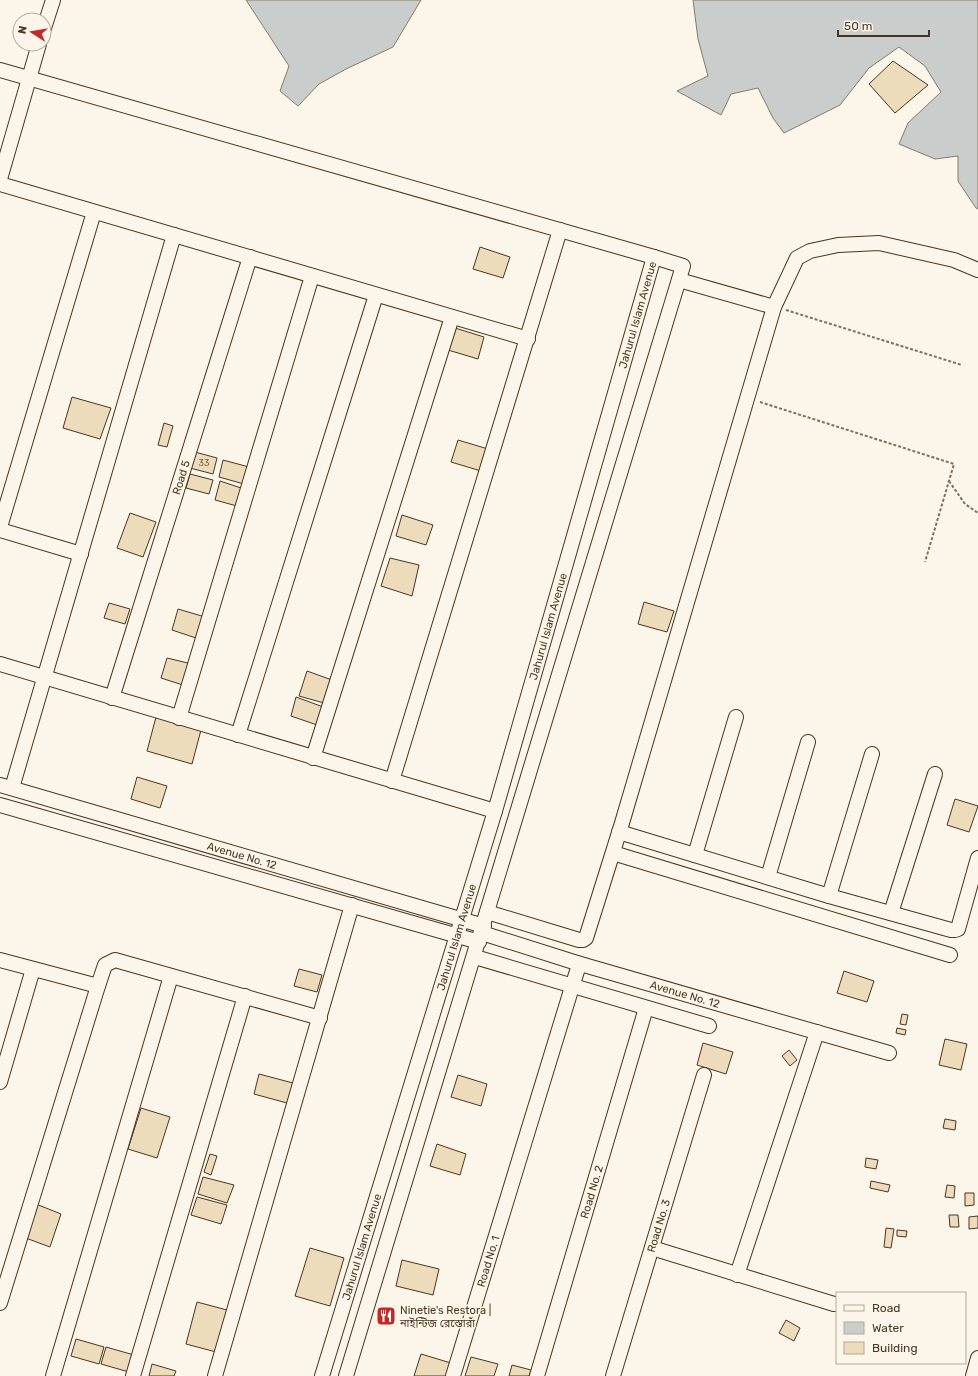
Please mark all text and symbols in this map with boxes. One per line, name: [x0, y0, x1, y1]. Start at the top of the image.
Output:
north arrow: [12, 12, 52, 52]
scale bar: [838, 12, 929, 38]
text: 50 m: [844, 19, 872, 33]
text: N: [16, 25, 30, 35]
street label: Jahurul Islam Avenue: [616, 260, 659, 370]
street label: Road 5: [170, 458, 193, 496]
house number: 33: [199, 458, 209, 468]
street label: Jahurul Islam Avenue: [527, 571, 570, 681]
street label: Avenue No. 12: [206, 840, 278, 872]
street label: Jahurul Islam Avenue: [434, 882, 479, 992]
street label: Avenue No. 12: [649, 978, 721, 1011]
street label: Road No. 2: [578, 1164, 606, 1220]
street label: Jahurul Islam Avenue: [340, 1192, 384, 1302]
street label: Road No. 3: [645, 1197, 673, 1254]
street label: Road No. 1: [475, 1234, 503, 1289]
legend: [836, 1292, 966, 1364]
text: Road: [872, 1301, 900, 1315]
place label: Ninetie's Restora | নাইন্টিজ রেস্তোরাঁ: [399, 1303, 491, 1330]
restaurant icon: Ninetie's Restora | নাইন্টিজ রেস্তোরাঁ: [375, 1305, 397, 1327]
text: Water: [872, 1321, 904, 1335]
text: Building: [872, 1341, 918, 1355]

